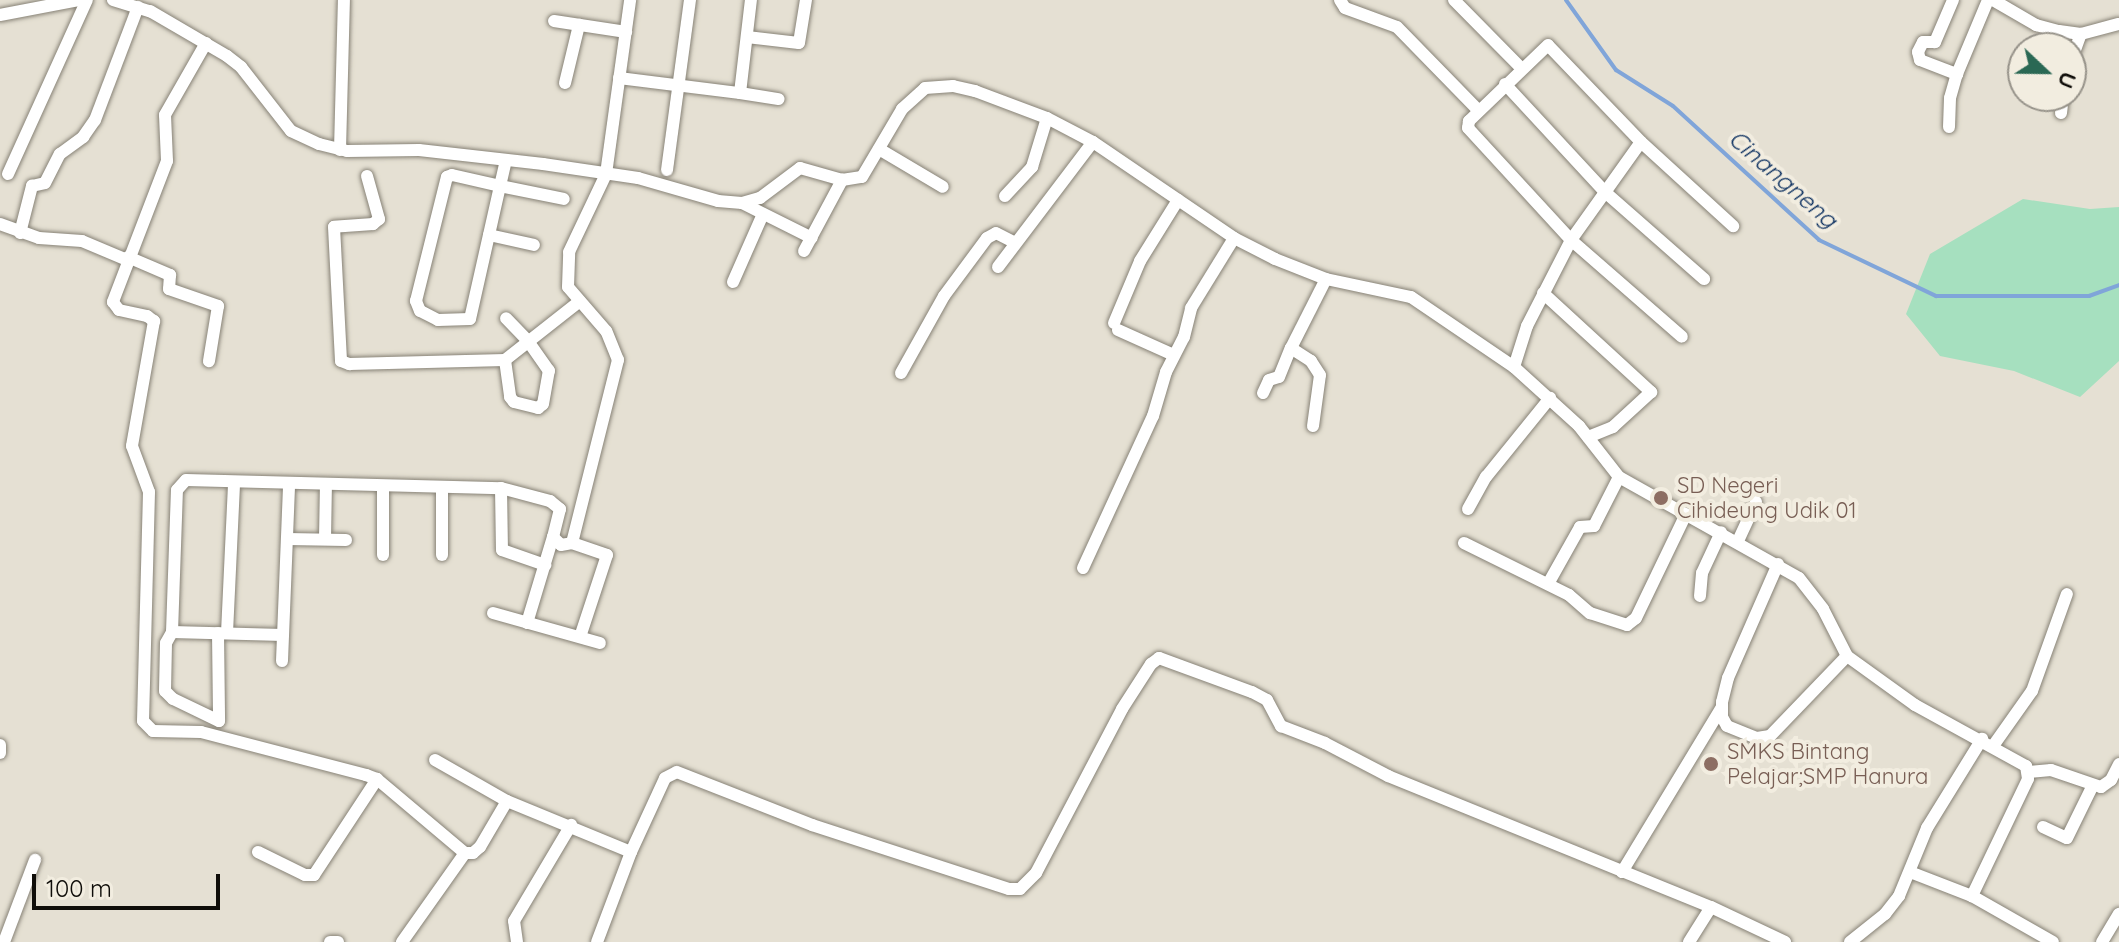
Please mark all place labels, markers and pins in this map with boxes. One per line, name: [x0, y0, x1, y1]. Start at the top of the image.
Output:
place label: SD Negeri Cihideung Udik 01: [1677, 472, 1857, 524]
marker: SD Negeri Cihideung Udik 01: [1652, 489, 1670, 507]
place label: SMKS Bintang Pelajar;SMP Hanura: [1727, 738, 1928, 790]
marker: SMKS Bintang Pelajar;SMP Hanura: [1702, 755, 1720, 773]

